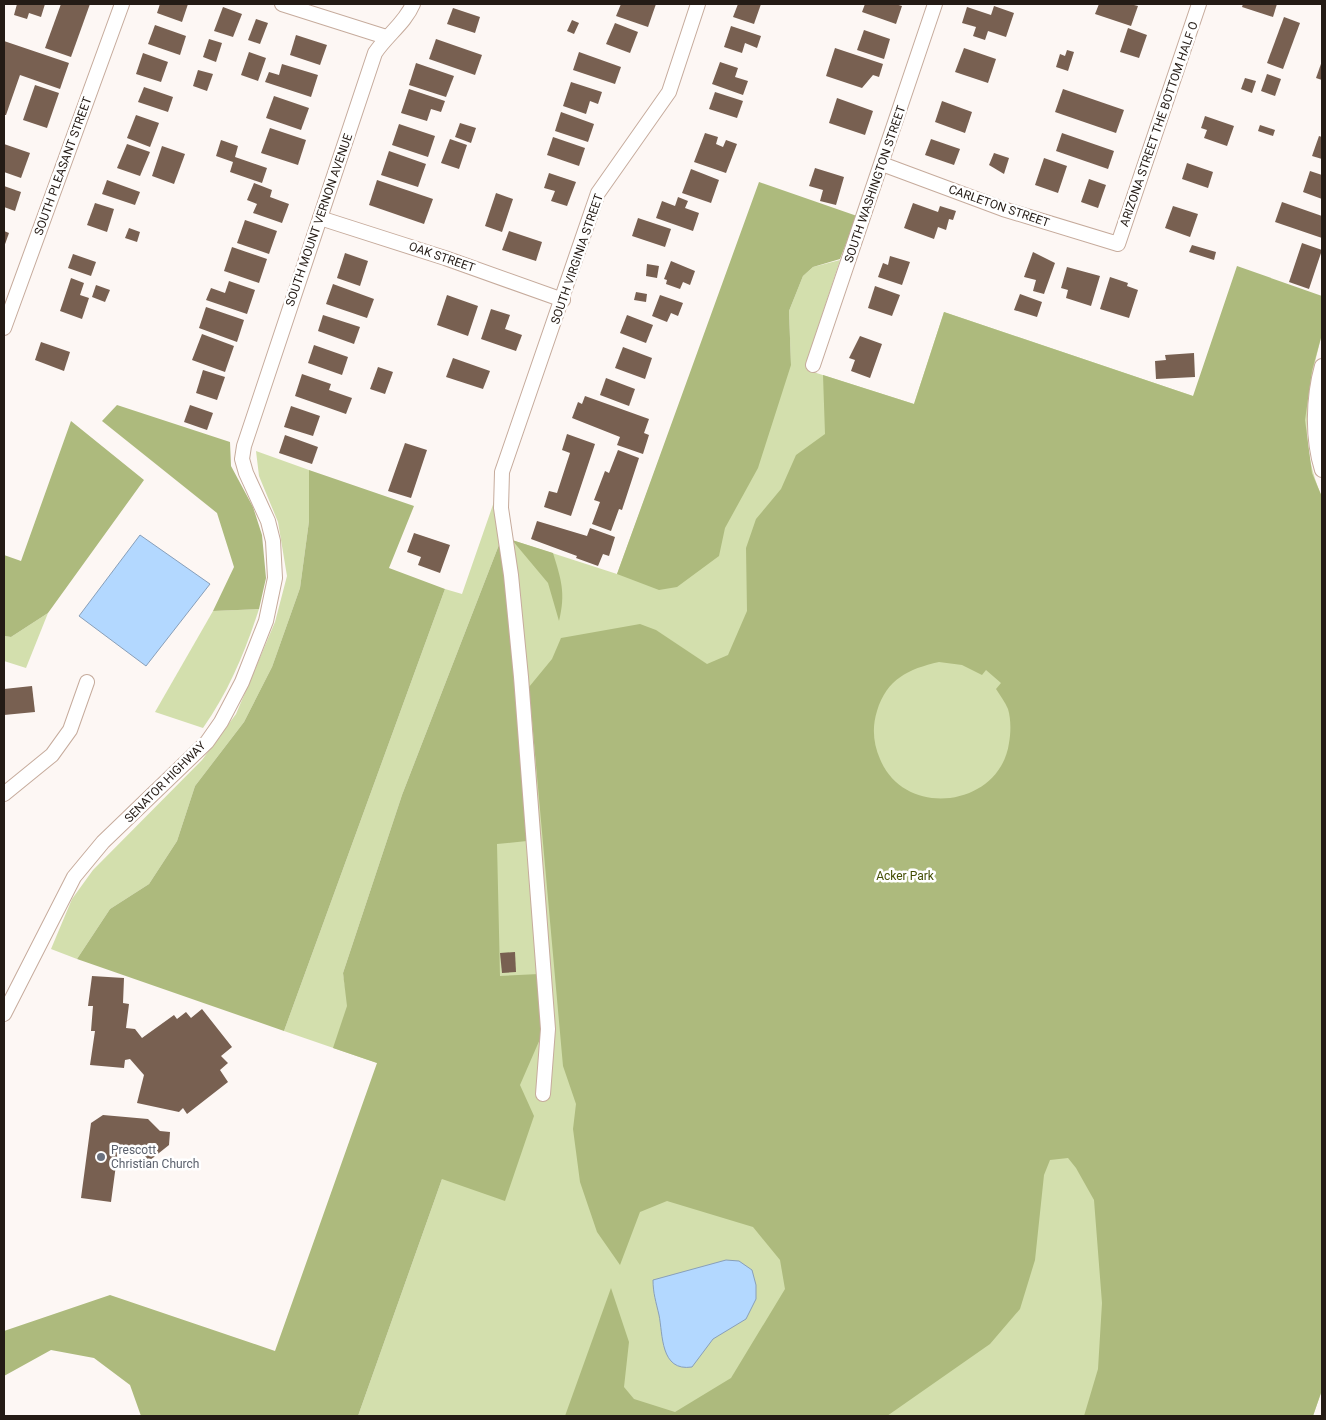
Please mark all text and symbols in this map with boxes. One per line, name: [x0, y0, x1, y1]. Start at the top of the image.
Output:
street label: ARIZONA STREET THE BOTTOM HALF O: [1117, 19, 1201, 229]
street label: SOUTH PLEASANT STREET: [31, 95, 95, 237]
street label: SOUTH WASHINGTON STREET: [841, 104, 909, 264]
street label: SOUTH MOUNT VERNON AVENUE: [283, 132, 355, 308]
street label: CARLETON STREET: [947, 182, 1051, 230]
street label: SOUTH VIRGINIA STREET: [548, 192, 606, 326]
street label: OAK STREET: [407, 239, 477, 275]
street label: SENATOR HIGHWAY: [122, 738, 209, 825]
park label: Acker Park: [876, 869, 935, 883]
place label: Prescott Christian Church: [111, 1143, 199, 1171]
marker: Prescott Christian Church: [95, 1151, 107, 1163]

